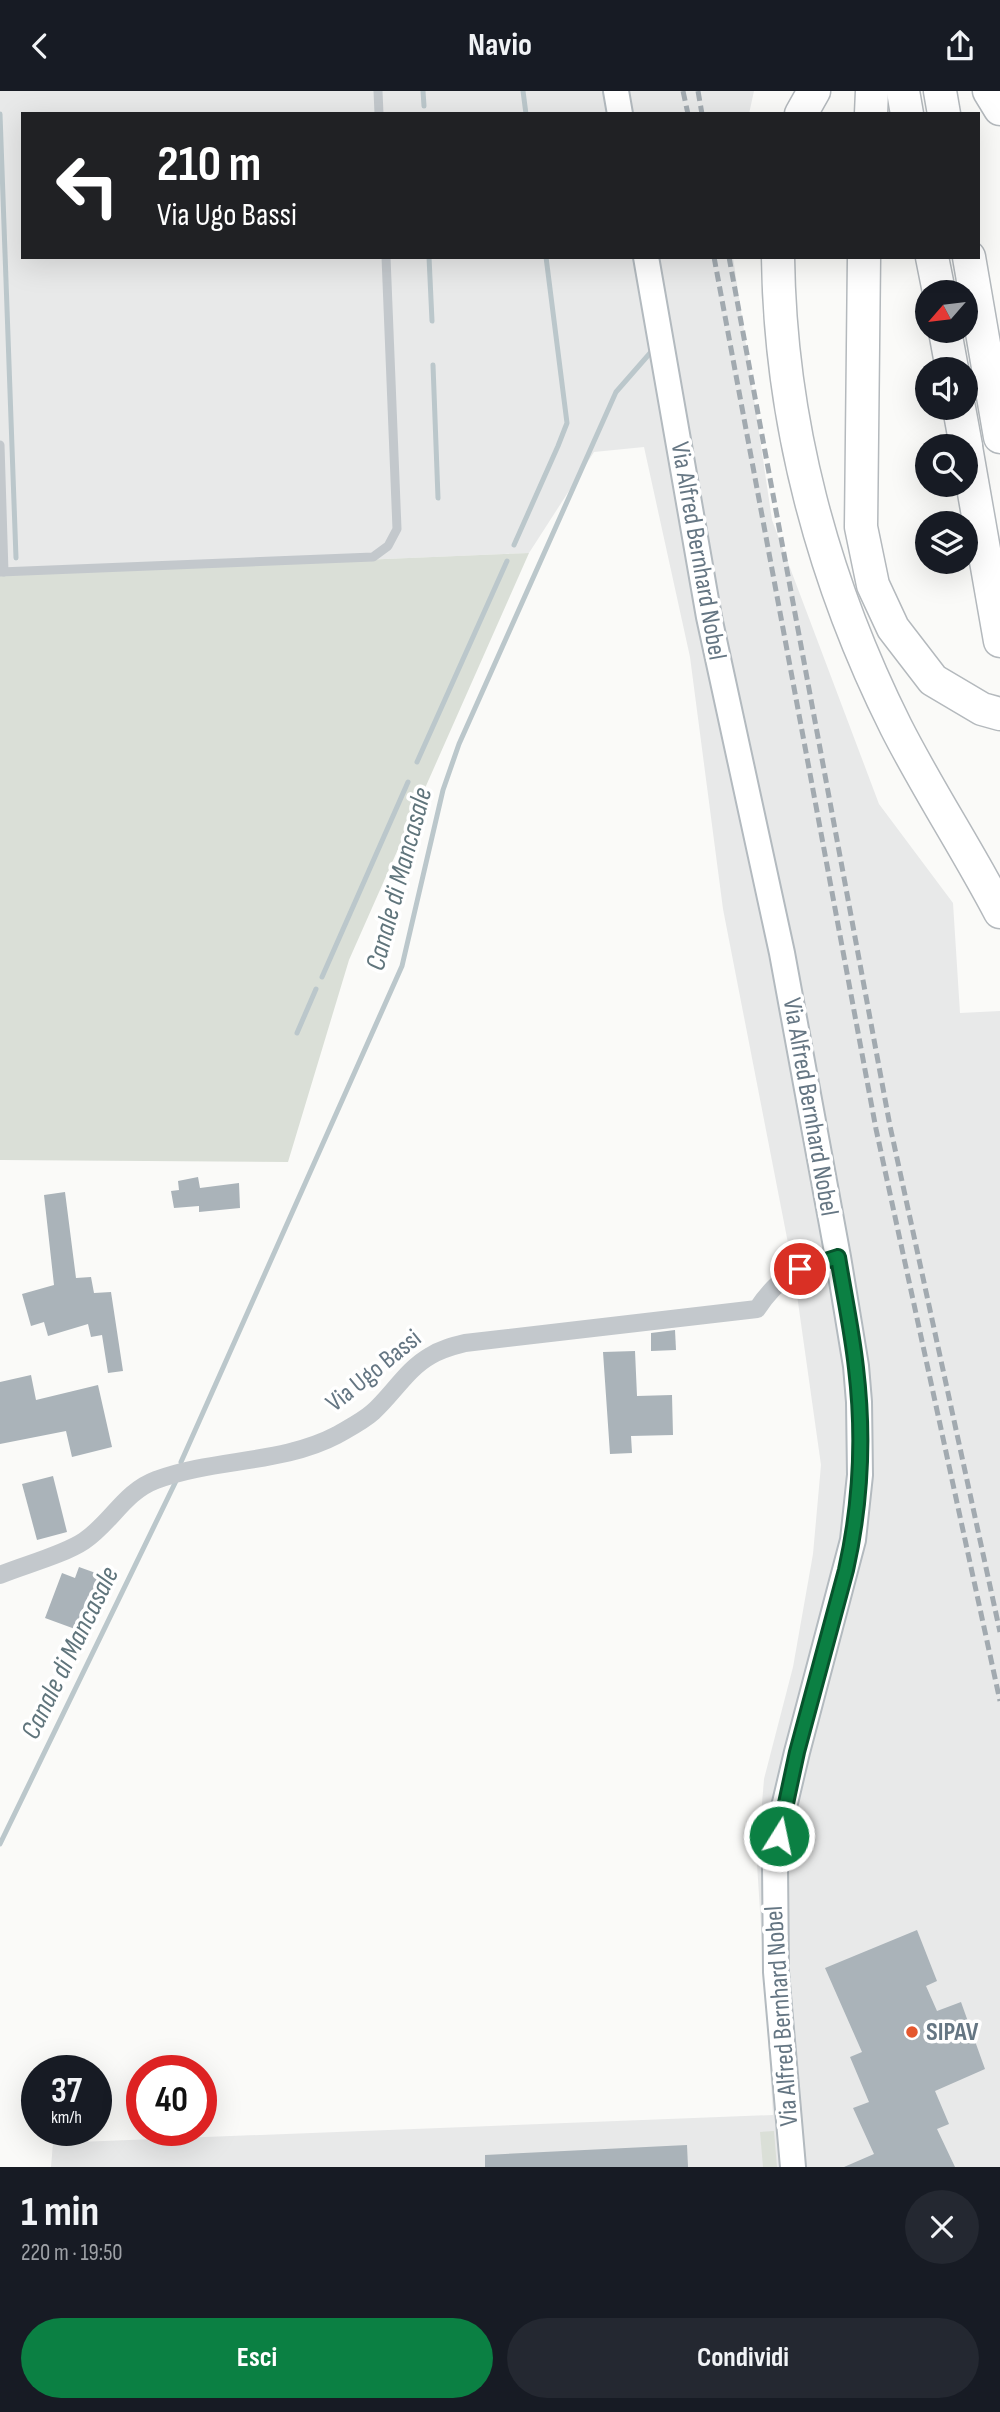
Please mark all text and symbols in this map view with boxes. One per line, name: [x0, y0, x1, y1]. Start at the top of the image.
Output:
text: Navio: [468, 26, 532, 65]
icon: back: [21, 27, 59, 65]
icon: share: [941, 27, 979, 65]
text: 210 m: [157, 136, 261, 195]
icon: left: [42, 140, 133, 231]
text: Via Ugo Bassi: [157, 196, 297, 235]
north arrow: [915, 280, 978, 343]
map controls: [915, 280, 978, 574]
button: sound: [915, 357, 978, 420]
button: search: [915, 434, 978, 497]
street label: Via Alfred Bernhard Nobel: [664, 440, 732, 662]
button: layers: [915, 511, 978, 574]
water label: Canale di Mancasale: [359, 784, 439, 974]
street label: Via Alfred Bernhard Nobel: [776, 996, 844, 1218]
pin: [770, 1239, 830, 1299]
icon: arrive: [781, 1250, 819, 1288]
street label: Via Ugo Bassi: [320, 1323, 428, 1419]
water label: Canale di Mancasale: [14, 1561, 126, 1745]
position arrow: [742, 1799, 816, 1873]
street label: Via Alfred Bernhard Nobel: [759, 1905, 805, 2127]
place label: SIPAV: [926, 2017, 979, 2048]
marker: SIPAV: [904, 2024, 920, 2040]
speed limit sign: 40: [126, 2055, 217, 2146]
text: 37: [51, 2070, 82, 2113]
text: km/h: [51, 2107, 82, 2128]
text: 1 min: [21, 2187, 99, 2238]
button: close: [905, 2190, 979, 2264]
text: 220 m · 19:50: [21, 2239, 123, 2267]
button: Esci: [21, 2318, 493, 2398]
button: Condividi: [507, 2318, 979, 2398]

